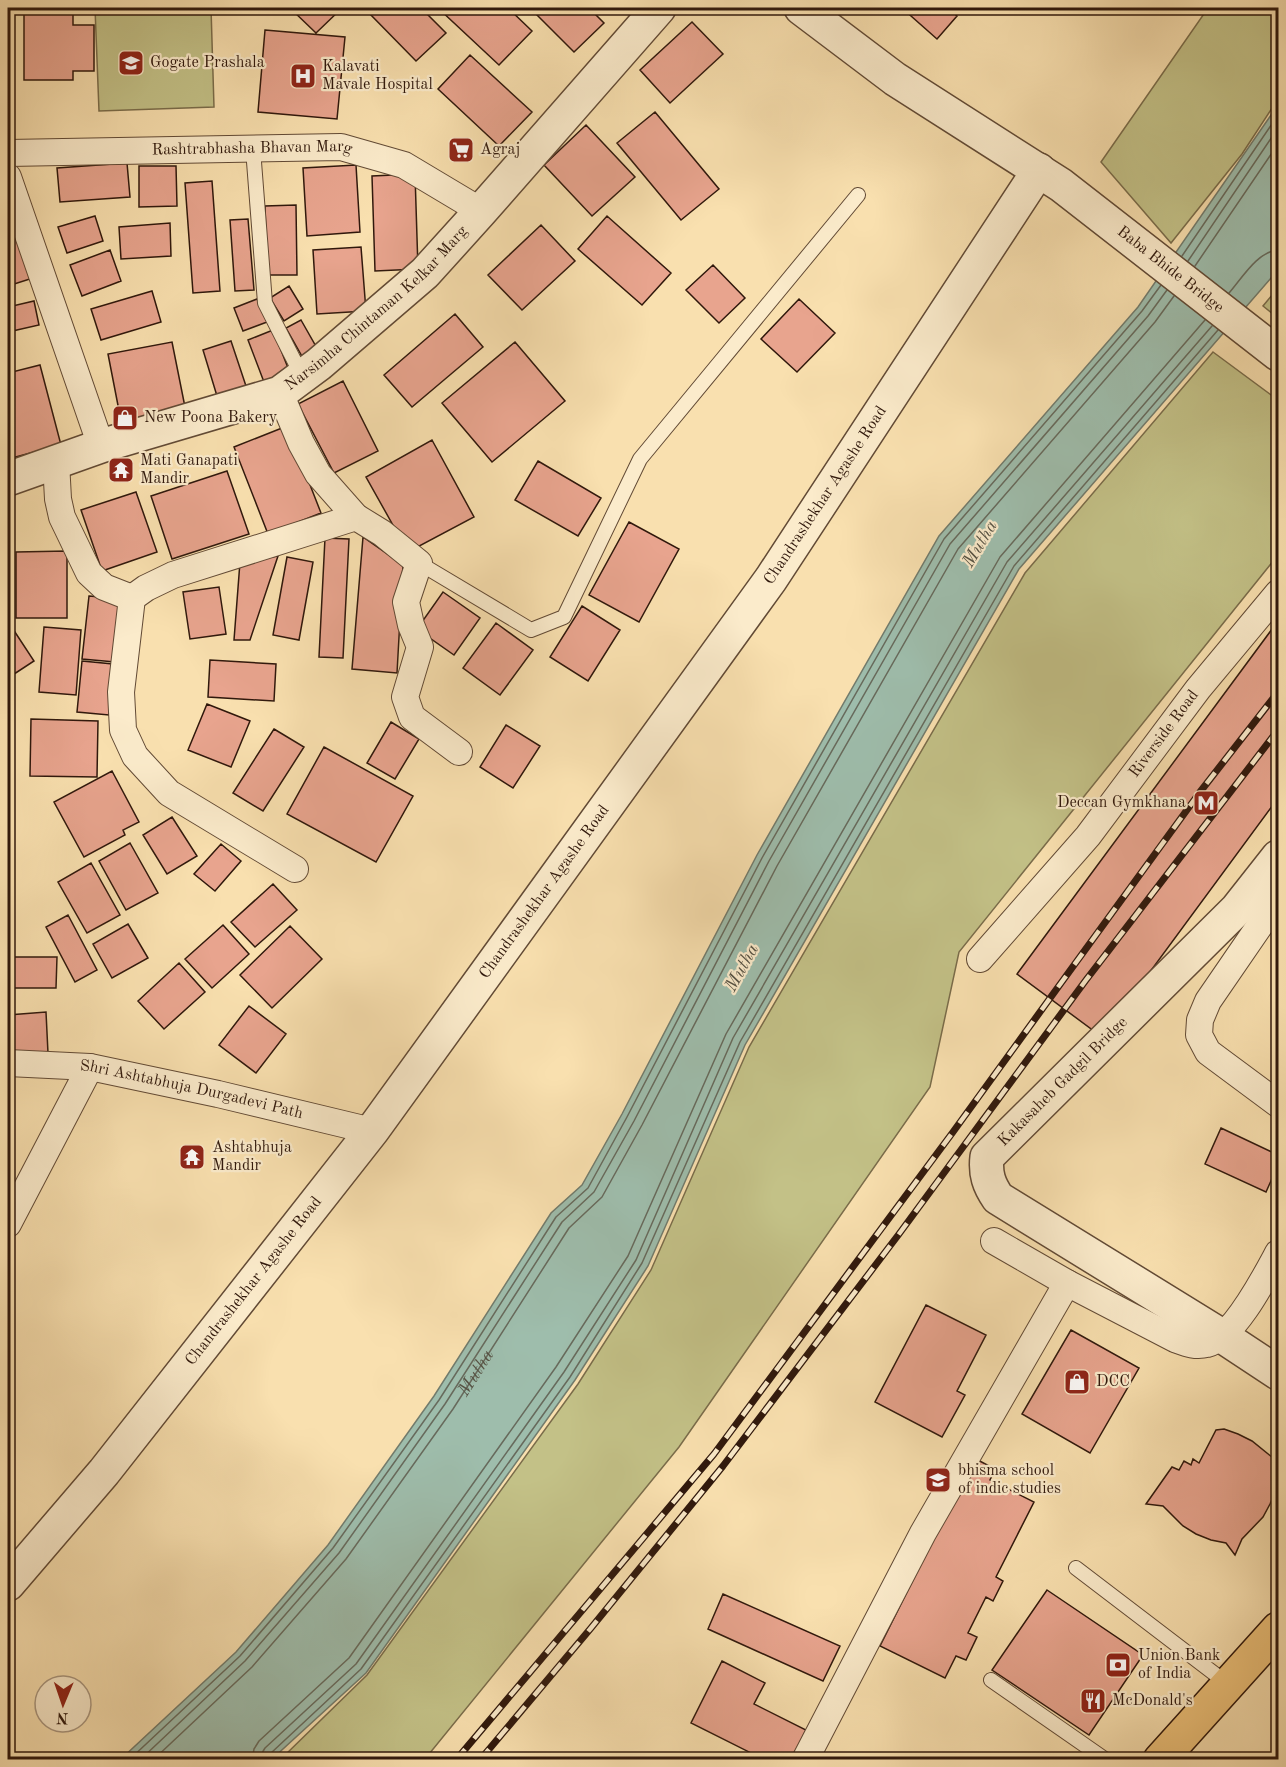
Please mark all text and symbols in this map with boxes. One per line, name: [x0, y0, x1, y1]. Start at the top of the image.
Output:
school or university icon: Gogate Prashala: [116, 48, 146, 78]
place label: Gogate Prashala: [150, 55, 265, 71]
place label: Kalavati Mavale Hospital: [322, 59, 433, 93]
hospital icon: Kalavati Mavale Hospital: [288, 61, 318, 91]
supermarket icon: Agraj: [446, 135, 476, 165]
street label: Rashtrabhasha Bhavan Marg: [151, 139, 354, 158]
place label: Agraj: [480, 142, 520, 158]
street label: Narsimha Chintaman Kelkar Marg: [282, 223, 471, 394]
street label: Baba Bhide Bridge: [1114, 224, 1226, 316]
shop icon: New Poona Bakery: [110, 403, 140, 433]
street label: Chandrashekhar Agashe Road: [761, 403, 890, 588]
place label: New Poona Bakery: [144, 410, 278, 426]
place label: Mati Ganapati Mandir: [140, 453, 238, 487]
temple icon: Mati Ganapati Mandir: [106, 455, 136, 485]
water label: Mutha: [959, 517, 1001, 571]
street label: Riverside Road: [1127, 687, 1202, 781]
metro station icon: Deccan Gymkhana: [1191, 788, 1221, 818]
place label: Deccan Gymkhana: [1057, 795, 1186, 811]
street label: Chandrashekhar Agashe Road: [477, 802, 613, 982]
water label: Mutha: [721, 941, 762, 996]
street label: Kakasaheb Gadgil Bridge: [995, 1014, 1131, 1150]
street label: Shri Ashtabhuja Durgadevi Path: [80, 1059, 305, 1122]
place label: Ashtabhuja Mandir: [212, 1140, 292, 1174]
temple icon: Ashtabhuja Mandir: [177, 1142, 207, 1172]
street label: Chandrashekhar Agashe Road: [183, 1194, 325, 1369]
water label: Mutha: [454, 1346, 498, 1400]
shop icon: DCC: [1062, 1367, 1092, 1397]
place label: DCC: [1096, 1374, 1130, 1390]
place label: bhisma school of indic studies: [958, 1463, 1061, 1497]
school or university icon: bhisma school of indic studies: [923, 1465, 953, 1495]
place label: Union Bank of India: [1138, 1648, 1220, 1682]
bank icon: Union Bank of India: [1103, 1650, 1133, 1680]
north arrow: [33, 1674, 93, 1734]
restaurant icon: McDonald's: [1078, 1686, 1108, 1716]
place label: McDonald's: [1112, 1693, 1193, 1709]
text: N: [55, 1709, 69, 1725]

